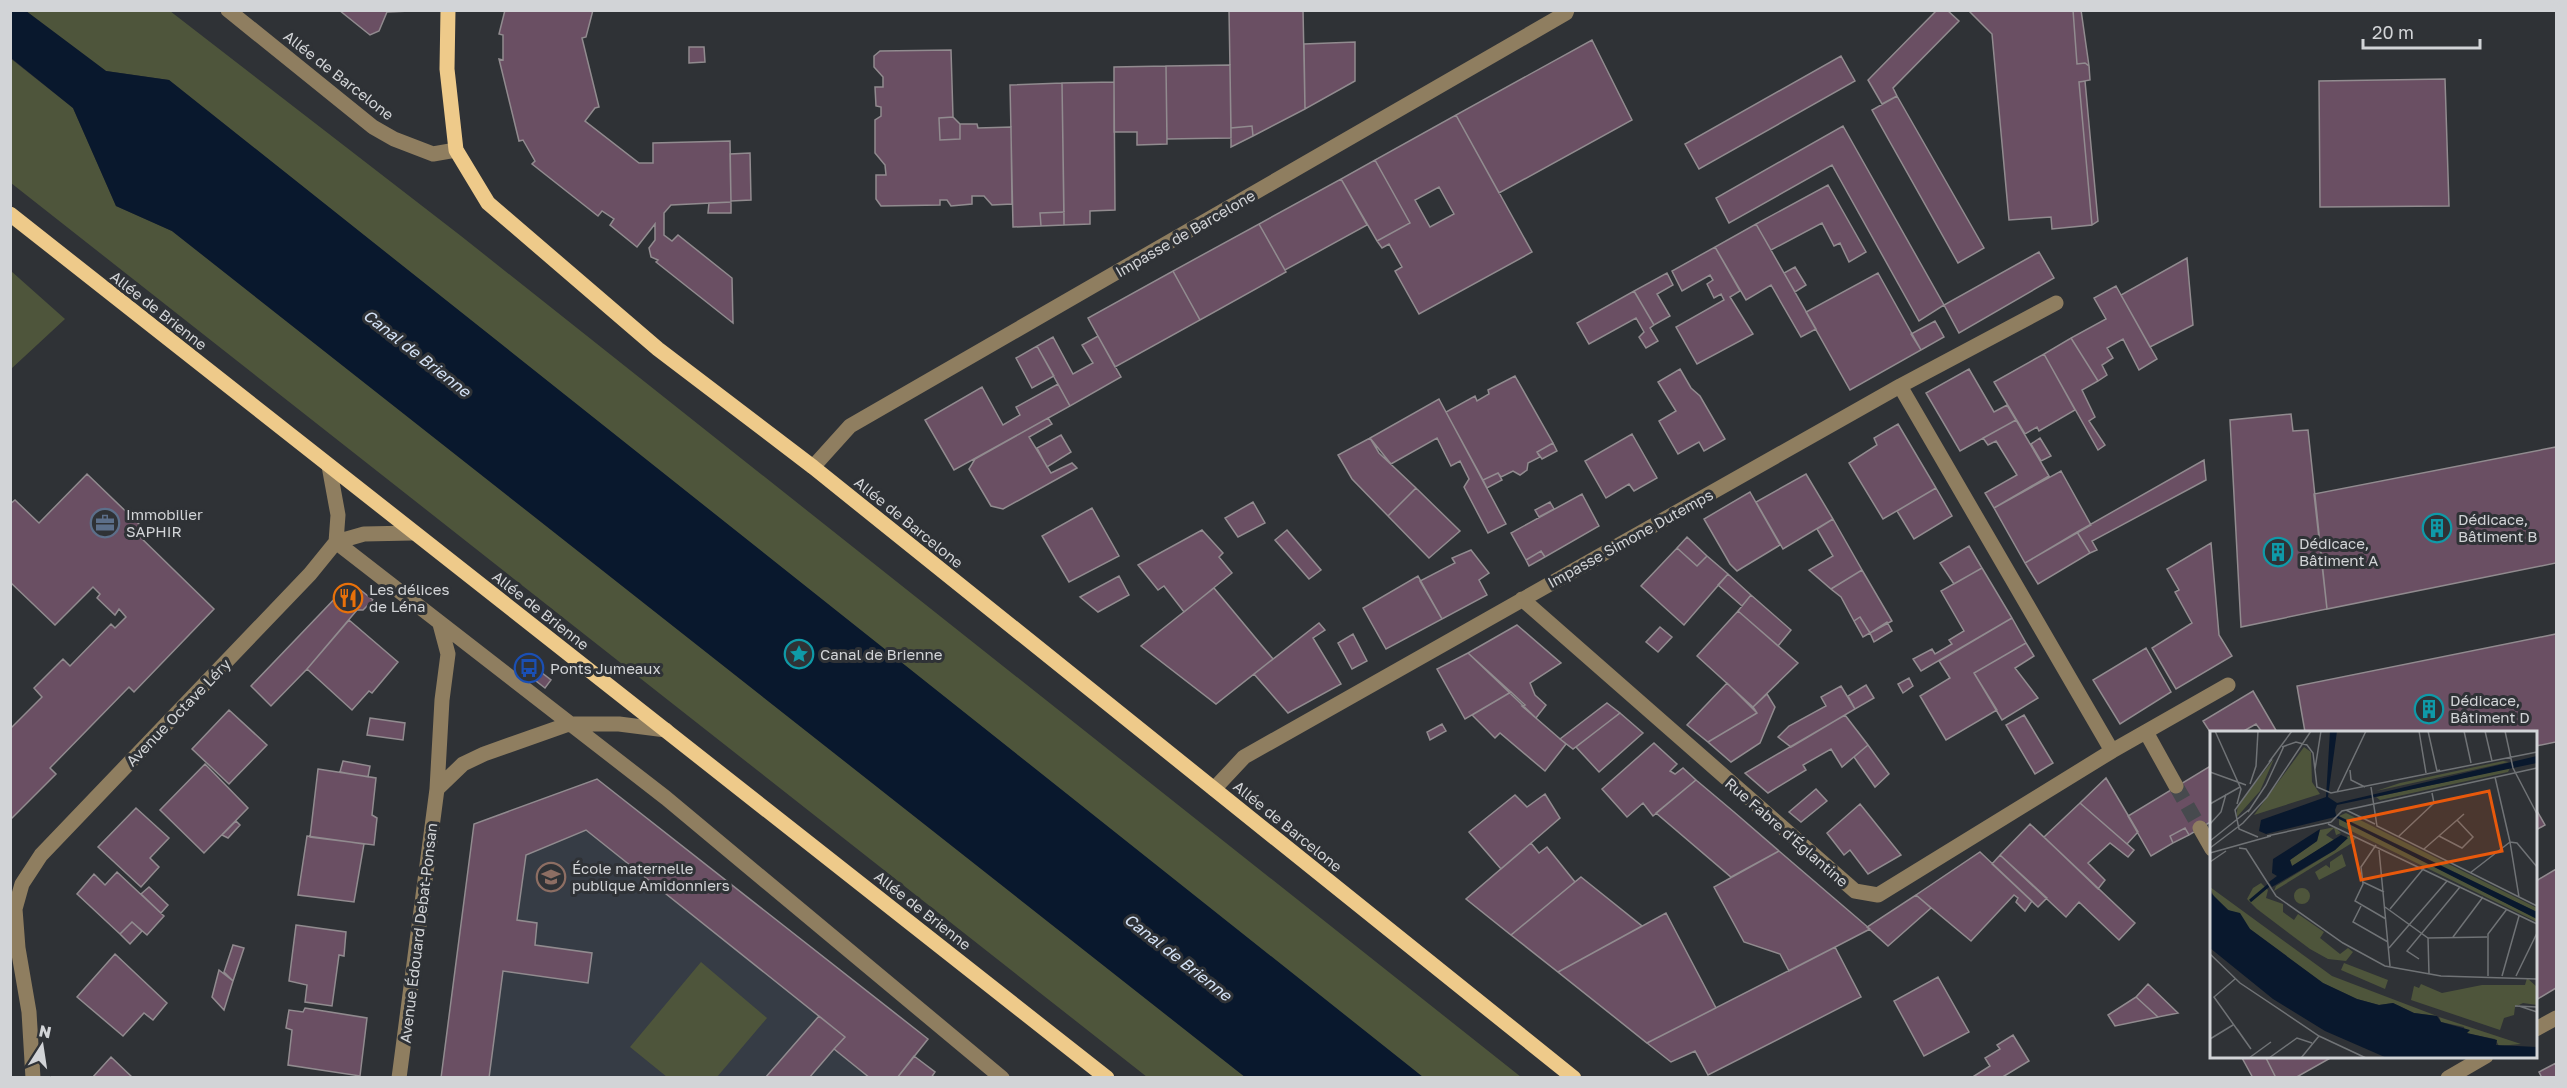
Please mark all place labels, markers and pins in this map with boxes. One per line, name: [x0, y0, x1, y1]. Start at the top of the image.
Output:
place label: Immobilier SAPHIR: [126, 505, 203, 540]
office icon: Immobilier SAPHIR: [89, 507, 121, 539]
place label: Dédicace, Bâtiment B: [2458, 510, 2537, 545]
building icon: Dédicace, Bâtiment B: [2421, 512, 2453, 544]
place label: Dédicace, Bâtiment A: [2299, 534, 2378, 569]
building icon: Dédicace, Bâtiment A: [2262, 536, 2294, 568]
place label: Les délices de Léna: [369, 580, 449, 615]
restaurant icon: Les délices de Léna: [332, 582, 364, 614]
place icon: Canal de Brienne: [783, 638, 815, 670]
place label: Canal de Brienne: [820, 645, 943, 663]
bus stop icon: Ponts Jumeaux: [513, 652, 545, 684]
place label: Ponts Jumeaux: [550, 659, 661, 677]
place label: Dédicace, Bâtiment D: [2450, 691, 2530, 726]
building icon: Dédicace, Bâtiment D: [2413, 693, 2445, 725]
place label: École maternelle publique Amidonniers: [572, 859, 730, 894]
school or university icon: École maternelle publique Amidonniers: [535, 861, 567, 893]

